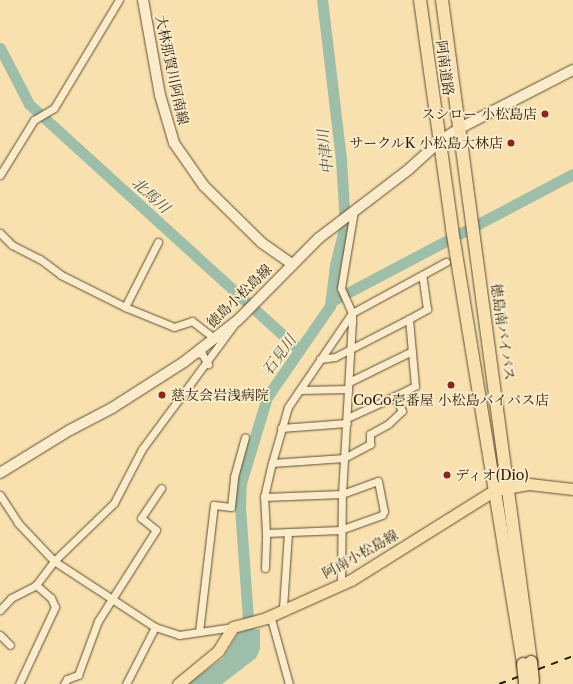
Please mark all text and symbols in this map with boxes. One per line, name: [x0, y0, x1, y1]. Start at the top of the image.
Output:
street label: 大林那賀川阿南線: [152, 13, 192, 127]
street label: 阿南道路: [433, 39, 457, 97]
place label: スシロー 小松島店: [421, 106, 537, 122]
marker: スシロー 小松島店: [540, 109, 550, 119]
water label: 中津川: [314, 129, 336, 175]
place label: サークルK 小松島大林店: [348, 135, 503, 151]
marker: サークルK 小松島大林店: [506, 138, 516, 148]
water label: 北馬川: [128, 173, 174, 217]
street label: 徳島小松島線: [203, 261, 275, 331]
street label: 徳島南バイパス: [488, 282, 518, 382]
water label: 石見川: [258, 332, 300, 378]
marker: CoCo壱番屋 小松島バイパス店: [446, 380, 456, 390]
place label: 慈友会岩浅病院: [171, 387, 269, 403]
marker: 慈友会岩浅病院: [156, 389, 168, 401]
place label: CoCo壱番屋 小松島バイパス店: [353, 392, 549, 408]
place label: ディオ(Dio): [455, 467, 529, 483]
marker: ディオ(Dio): [442, 470, 452, 480]
street label: 阿南小松島線: [319, 526, 401, 582]

